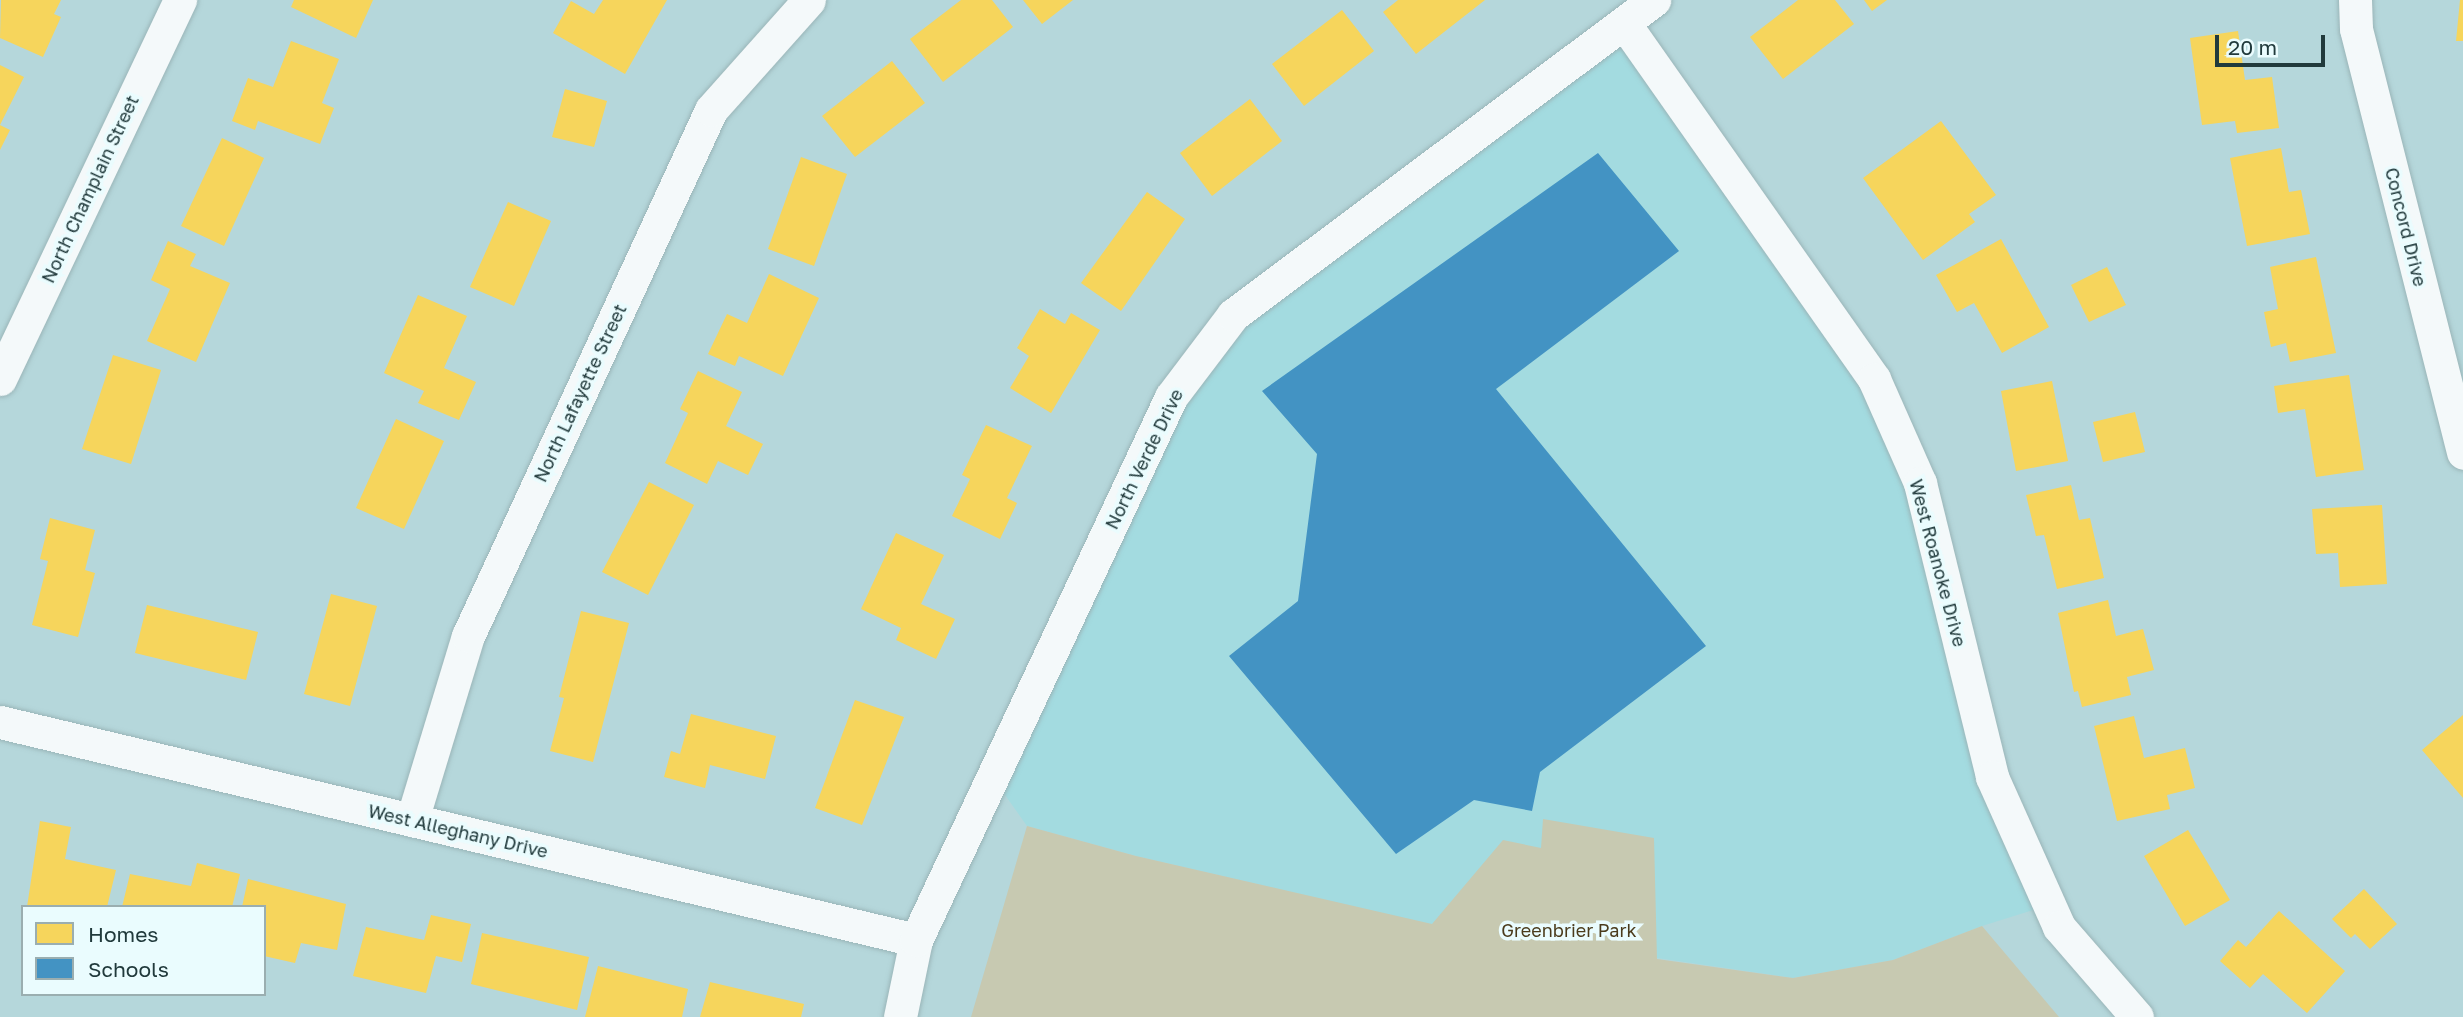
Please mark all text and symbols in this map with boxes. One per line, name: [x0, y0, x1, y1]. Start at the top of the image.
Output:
scale bar: [2218, 21, 2328, 65]
text: 20 m: [2228, 34, 2277, 60]
street label: North Champlain Street: [37, 92, 143, 286]
street label: Concord Drive: [2381, 165, 2431, 289]
street label: North Lafayette Street: [529, 301, 631, 485]
street label: North Verde Drive: [1101, 385, 1187, 533]
street label: West Roanoke Drive: [1905, 477, 1971, 649]
street label: West Alleghany Drive: [366, 800, 550, 862]
legend: [21, 905, 266, 996]
park label: Greenbrier Park: [1501, 919, 1637, 941]
text: Homes: [88, 921, 158, 947]
text: Schools: [88, 956, 169, 982]

